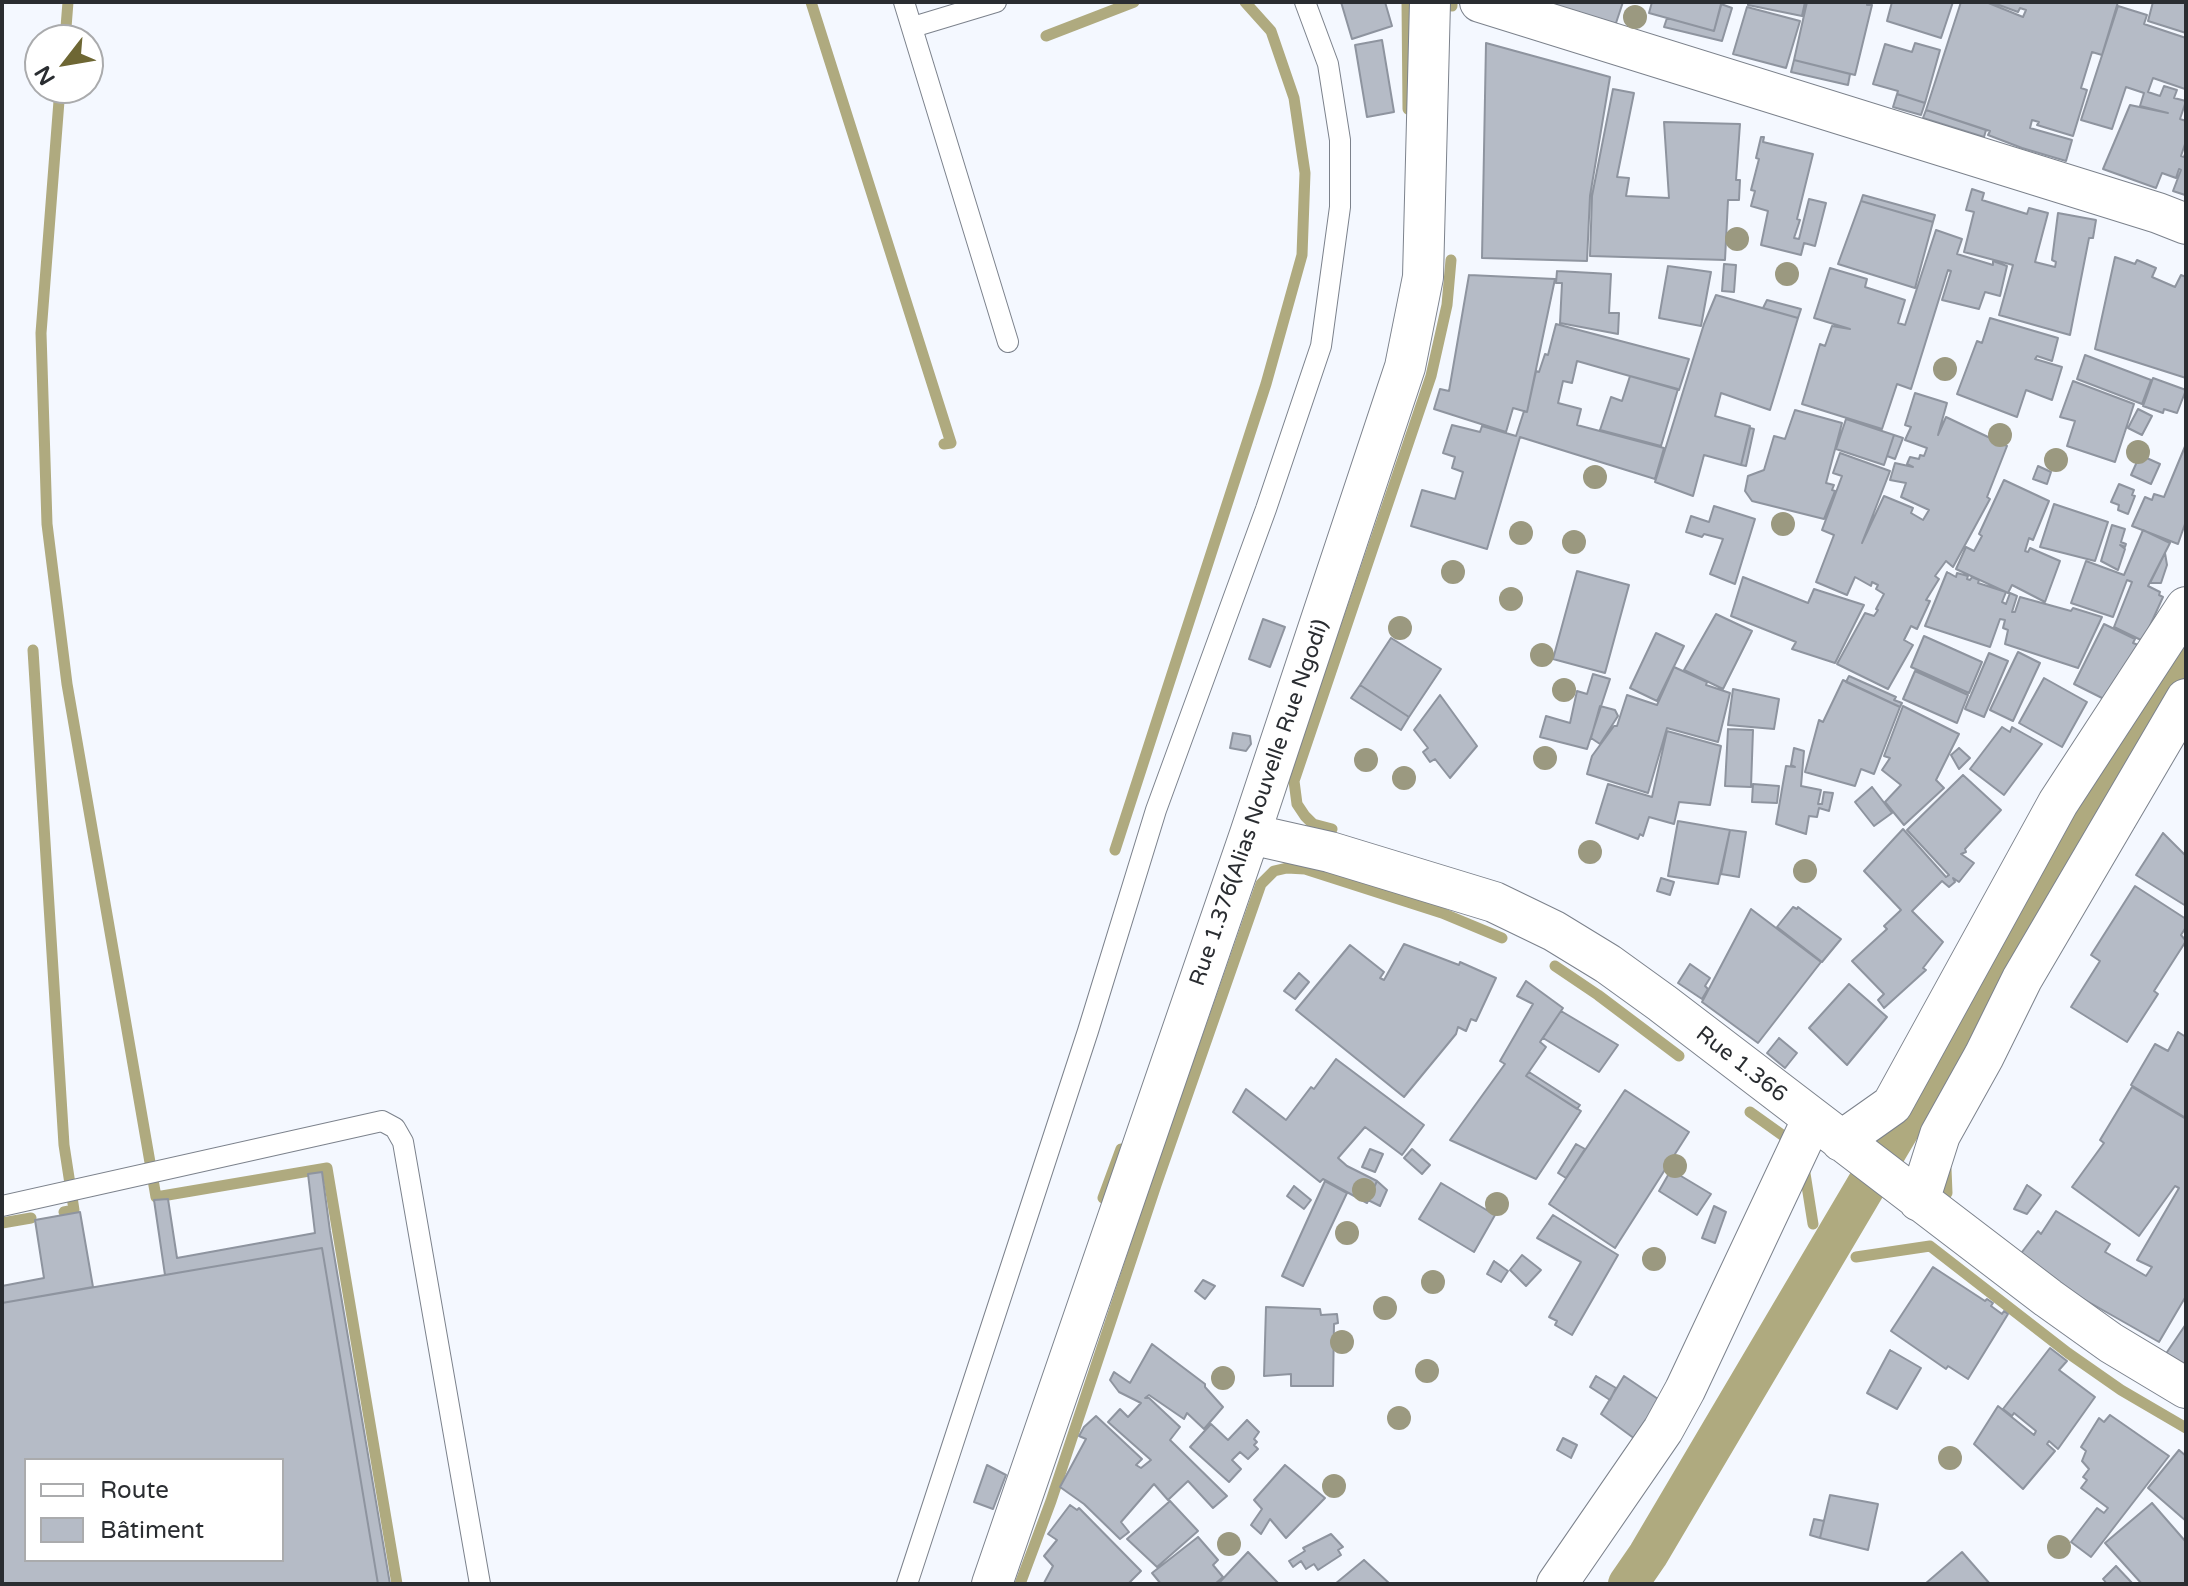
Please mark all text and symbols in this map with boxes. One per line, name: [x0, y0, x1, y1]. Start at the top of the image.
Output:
north arrow: [24, 24, 104, 104]
text: N: [29, 61, 61, 90]
street label: Rue 1.376(Alias Nouvelle Rue Ngodi): [1185, 616, 1335, 990]
street label: Rue 1.366: [1690, 1021, 1792, 1109]
legend: [24, 1458, 284, 1562]
text: Route: [100, 1476, 169, 1505]
text: Bâtiment: [100, 1516, 204, 1545]

